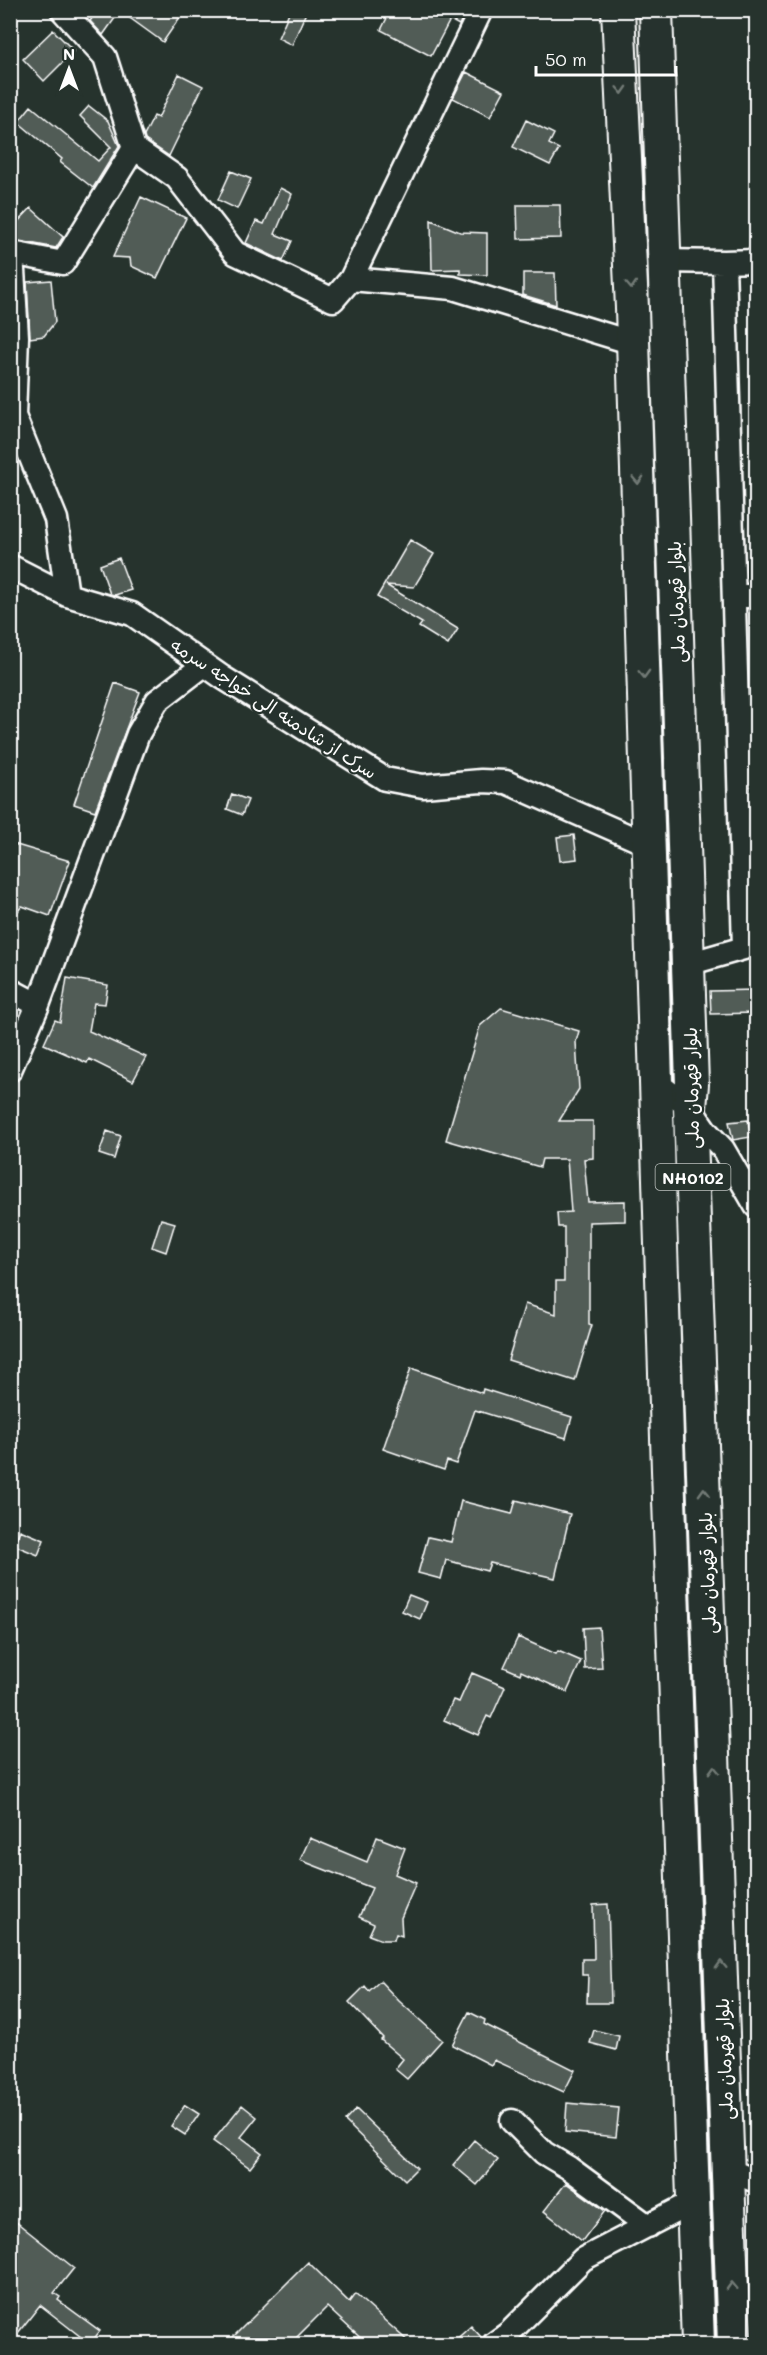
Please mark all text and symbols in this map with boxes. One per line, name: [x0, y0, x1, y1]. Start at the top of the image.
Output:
north arrow: [39, 39, 99, 99]
scale bar: [536, 39, 676, 77]
text: N: [63, 43, 75, 64]
text: 50 m: [545, 47, 587, 71]
one-way arrow: [615, 85, 628, 94]
one-way arrow: [625, 280, 638, 289]
one-way arrow: [631, 475, 644, 484]
street label: بلوار قهرمان ملی: [662, 541, 690, 663]
street label: سرک از شادمنه الی خواجه سرمه: [166, 632, 382, 784]
one-way arrow: [637, 670, 650, 679]
street label: بلوار قهرمان ملی: [678, 1027, 704, 1149]
road number: NH0102: [656, 1164, 730, 1190]
one-way arrow: [698, 1487, 710, 1496]
street label: بلوار قهرمان ملی: [693, 1512, 721, 1634]
one-way arrow: [707, 1766, 720, 1775]
one-way arrow: [714, 1961, 727, 1970]
street label: بلوار قهرمان ملی: [710, 1998, 738, 2120]
one-way arrow: [726, 2282, 738, 2291]

